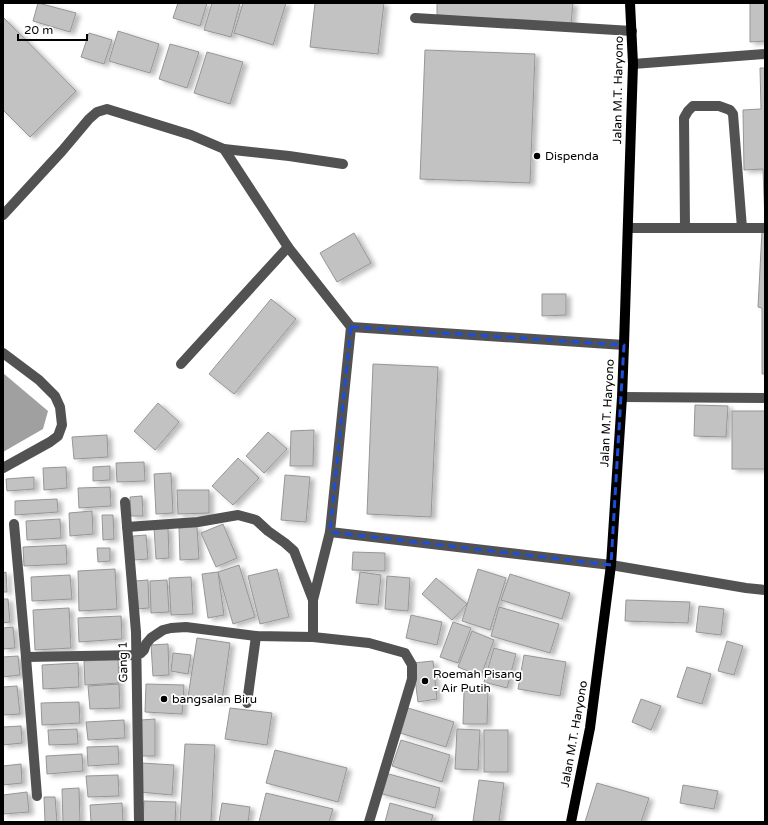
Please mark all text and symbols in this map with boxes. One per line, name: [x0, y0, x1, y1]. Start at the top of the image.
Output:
scale bar: [18, 16, 87, 42]
text: 20 m: [24, 23, 53, 37]
street label: Jalan M.T. Haryono: [610, 36, 626, 144]
place label: Dispenda: [545, 149, 599, 163]
marker: Dispenda: [532, 151, 542, 161]
street label: Jalan M.T. Haryono: [597, 359, 617, 467]
street label: Gang 1: [116, 641, 130, 683]
place label: Roemah Pisang - Air Putih: [433, 667, 522, 695]
marker: Roemah Pisang - Air Putih: [420, 676, 430, 686]
street label: Jalan M.T. Haryono: [558, 679, 590, 789]
place label: bangsalan Biru: [172, 692, 257, 706]
marker: bangsalan Biru: [159, 694, 169, 704]

